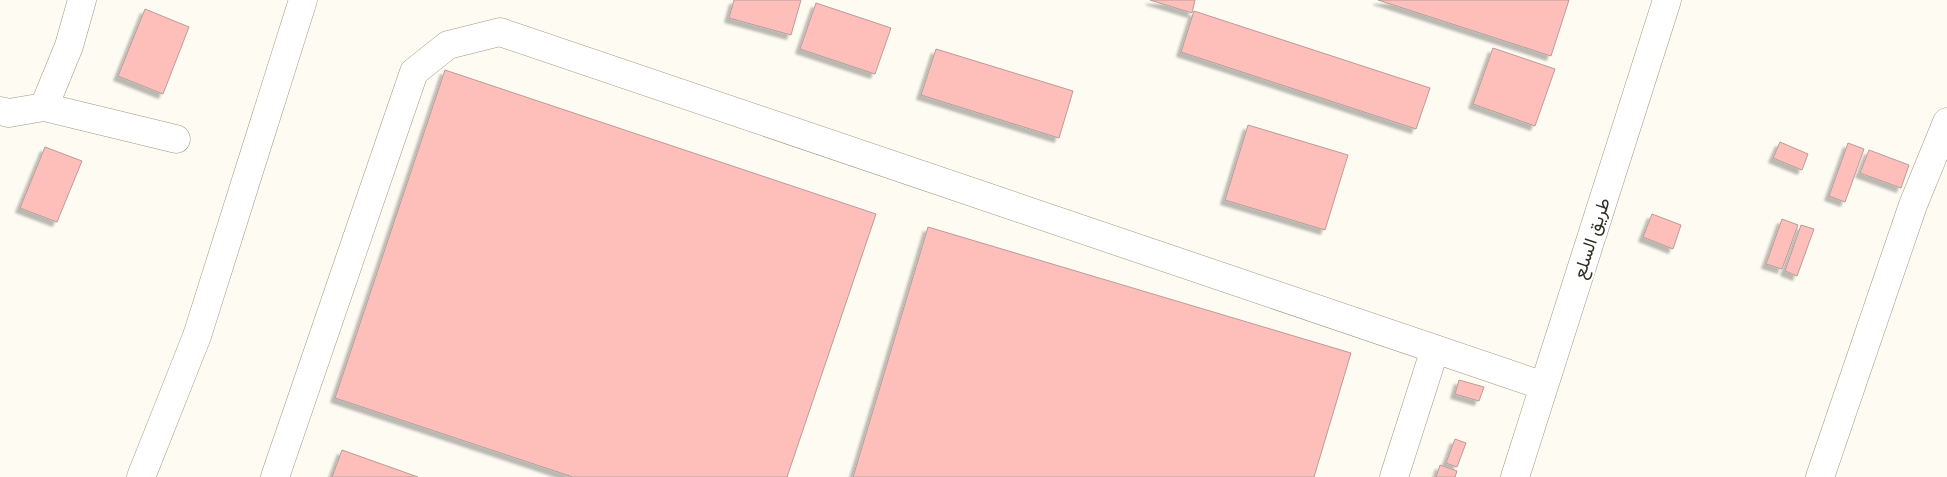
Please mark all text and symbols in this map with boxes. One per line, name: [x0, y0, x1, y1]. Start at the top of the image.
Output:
street label: طريق السلع: [1568, 195, 1616, 282]

